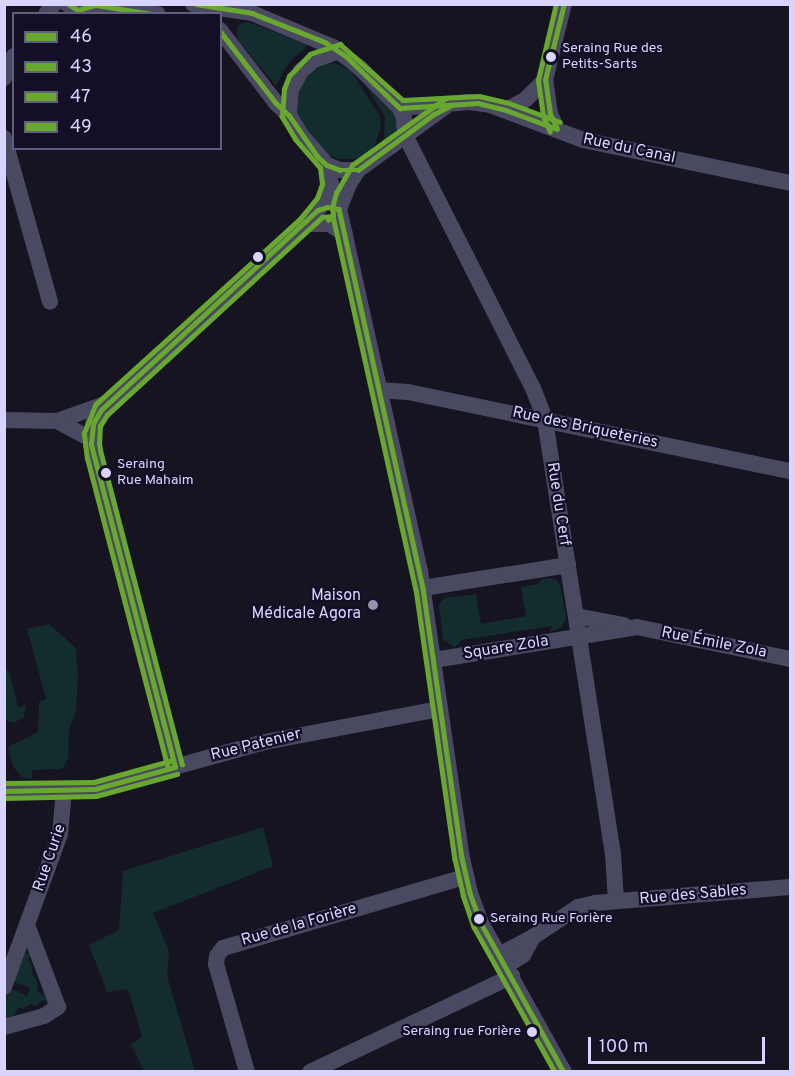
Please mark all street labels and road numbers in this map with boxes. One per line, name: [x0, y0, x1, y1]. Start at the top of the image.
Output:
street label: Rue du Canal: [581, 130, 677, 168]
street label: Rue des Briqueteries: [510, 403, 660, 453]
street label: Rue du Cerf: [542, 461, 574, 547]
street label: Rue Émile Zola: [660, 623, 768, 663]
street label: Square Zola: [462, 632, 550, 664]
street label: Rue Patenier: [209, 725, 303, 765]
street label: Rue Curie: [30, 822, 70, 894]
street label: Rue des Sables: [639, 881, 747, 909]
street label: Rue de la Forière: [239, 899, 359, 951]

